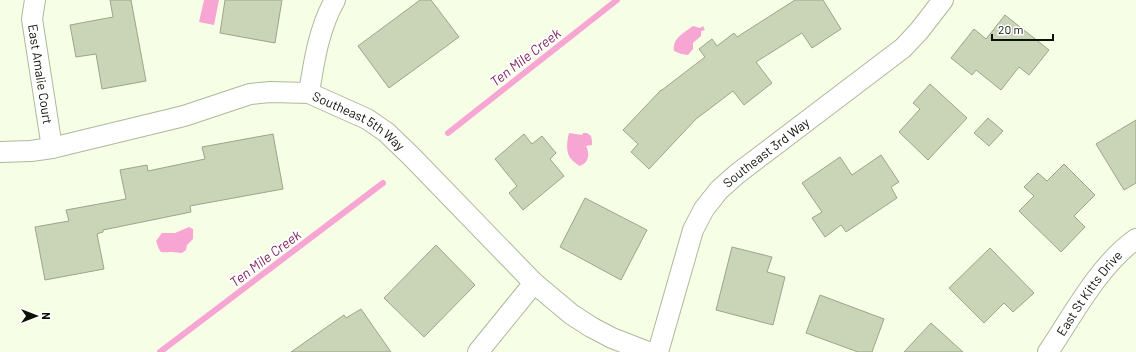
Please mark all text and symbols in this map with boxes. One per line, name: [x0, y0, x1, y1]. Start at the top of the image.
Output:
scale bar: [992, 16, 1053, 42]
text: 20 m: [998, 22, 1024, 36]
street label: East Amalie Court: [25, 23, 56, 125]
water label: Ten Mile Creek: [486, 24, 564, 90]
street label: Southeast 5th Way: [310, 88, 408, 154]
street label: Southeast 3rd Way: [719, 114, 812, 191]
water label: Ten Mile Creek: [226, 226, 304, 290]
street label: East St Kitts Drive: [1053, 247, 1125, 339]
north arrow: [16, 296, 56, 336]
text: N: [40, 312, 53, 320]

